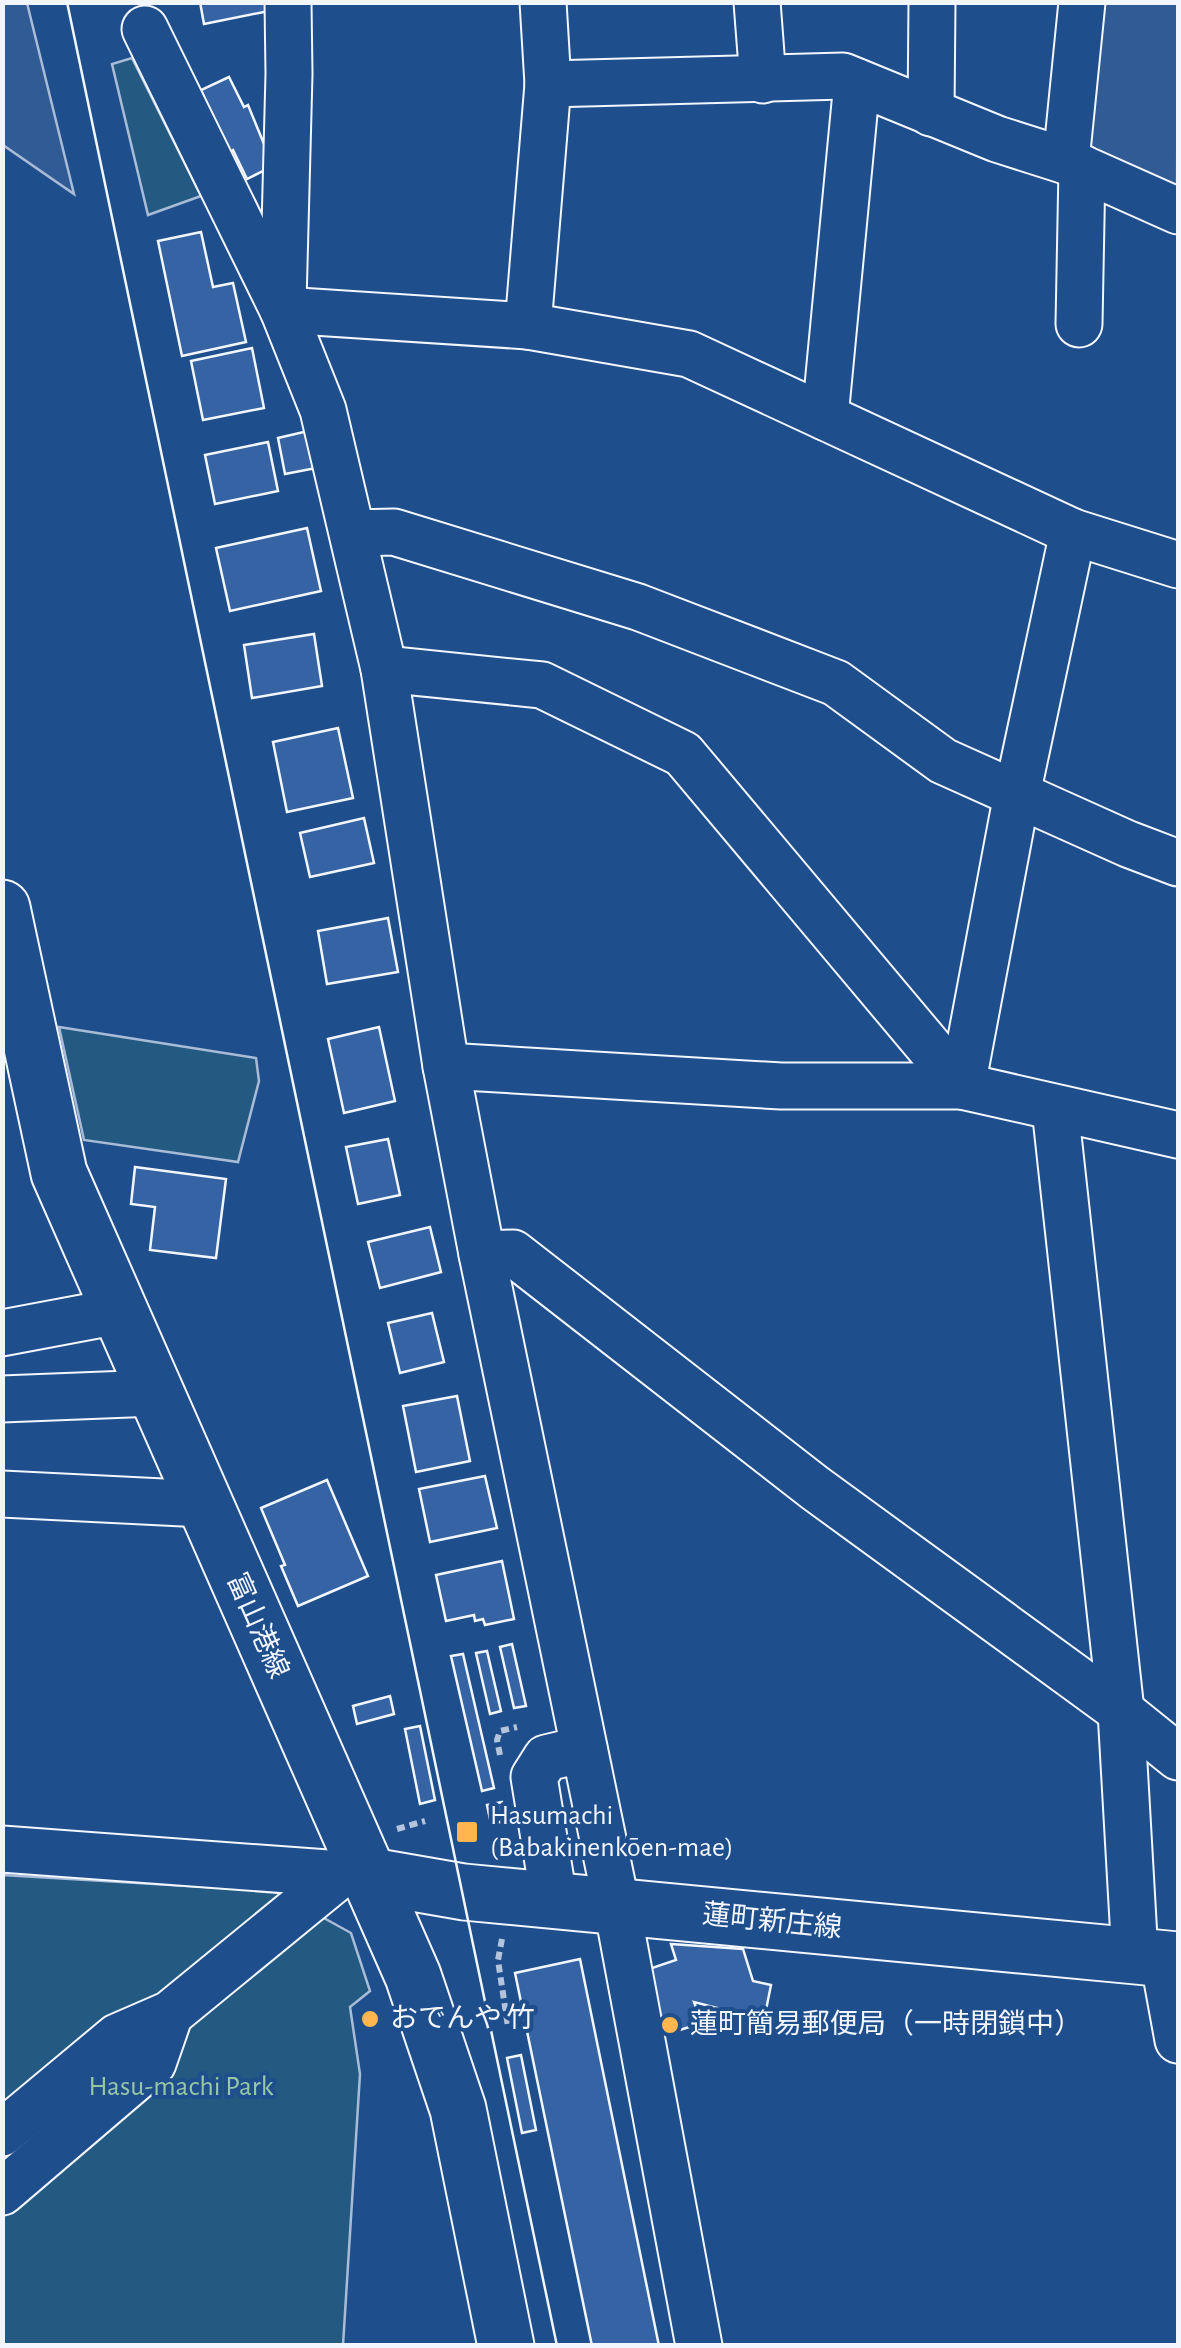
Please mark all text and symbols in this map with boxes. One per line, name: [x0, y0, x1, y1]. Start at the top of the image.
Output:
street label: 富山港線: [221, 1568, 294, 1683]
place label: Hasumachi (Babakinenkōen-mae): [490, 1802, 734, 1862]
marker: Hasumachi (Babakinenkōen-mae): [454, 1819, 480, 1845]
street label: 蓮町新庄線: [701, 1899, 843, 1943]
place label: おでんや 竹: [390, 2003, 535, 2033]
marker: おでんや 竹: [359, 2008, 381, 2030]
place label: 蓮町簡易郵便局（一時閉鎖中）: [690, 2009, 1082, 2039]
marker: 蓮町簡易郵便局（一時閉鎖中）: [659, 2014, 681, 2036]
park label: Hasu-machi Park: [88, 2073, 274, 2101]

